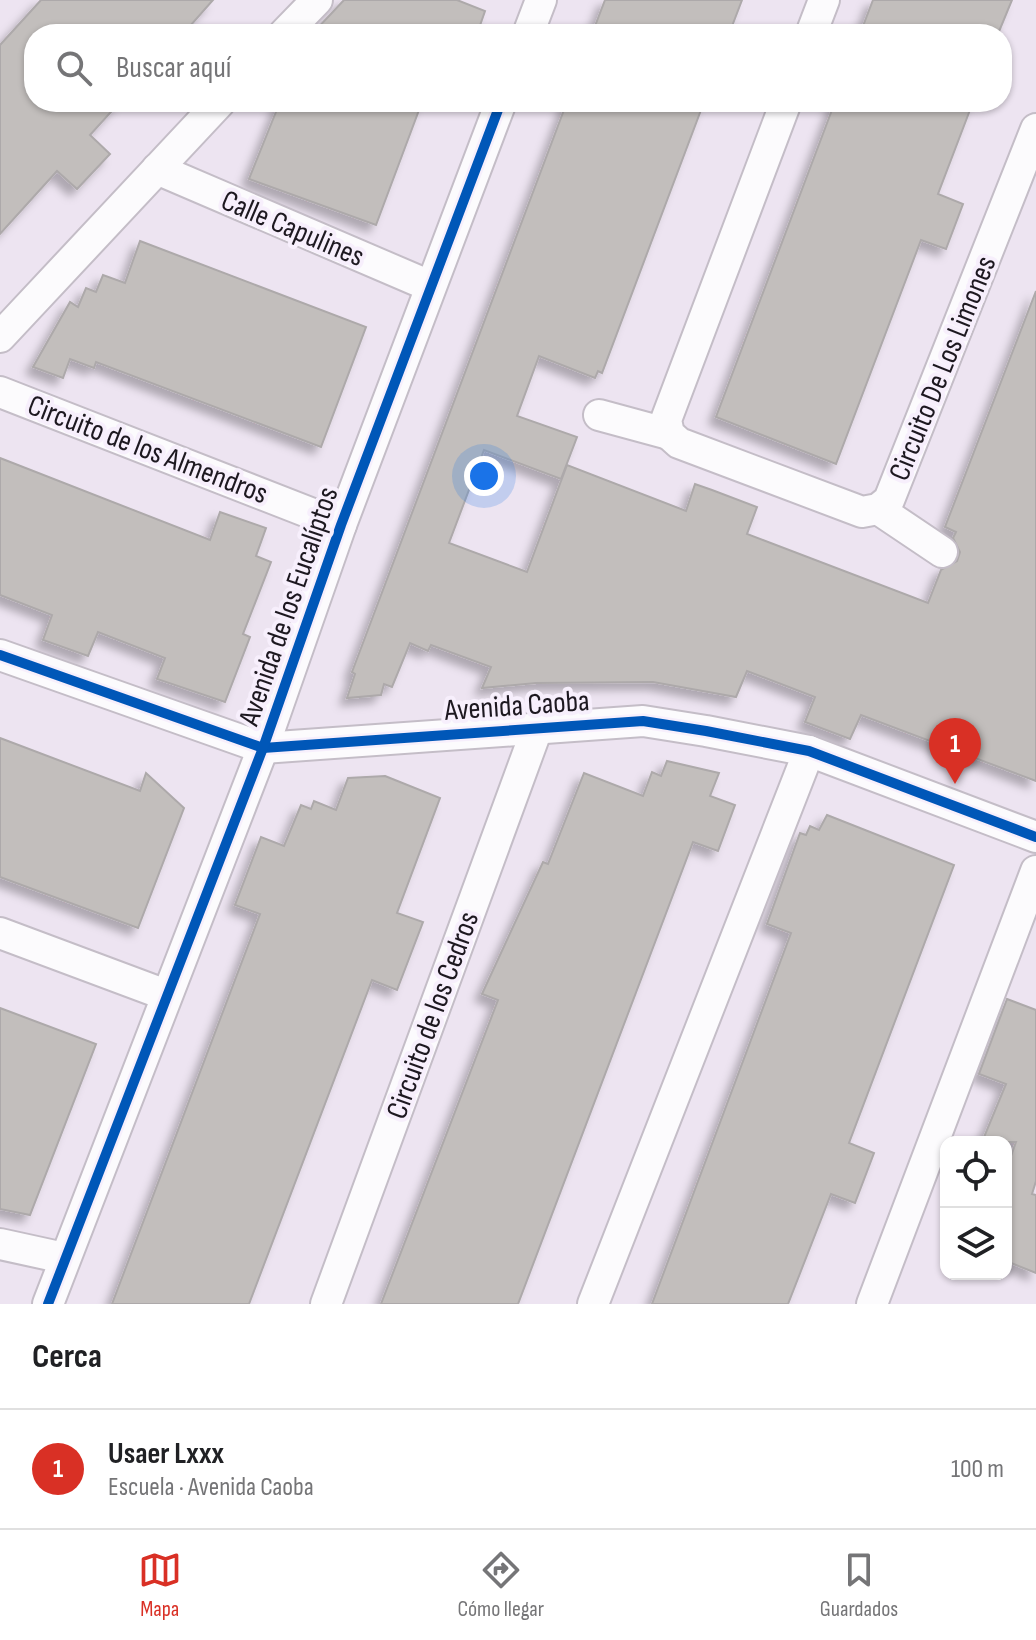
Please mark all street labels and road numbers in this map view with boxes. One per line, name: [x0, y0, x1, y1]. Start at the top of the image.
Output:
street label: Calle Capulines: [216, 183, 369, 275]
street label: Circuito De Los Limones: [881, 251, 1004, 486]
street label: Circuito de los Almendros: [23, 388, 273, 512]
street label: Avenida de los Eucalíptos: [231, 482, 347, 731]
street label: Avenida Caoba: [442, 683, 591, 729]
street label: Circuito de los Cedros: [379, 907, 487, 1124]

